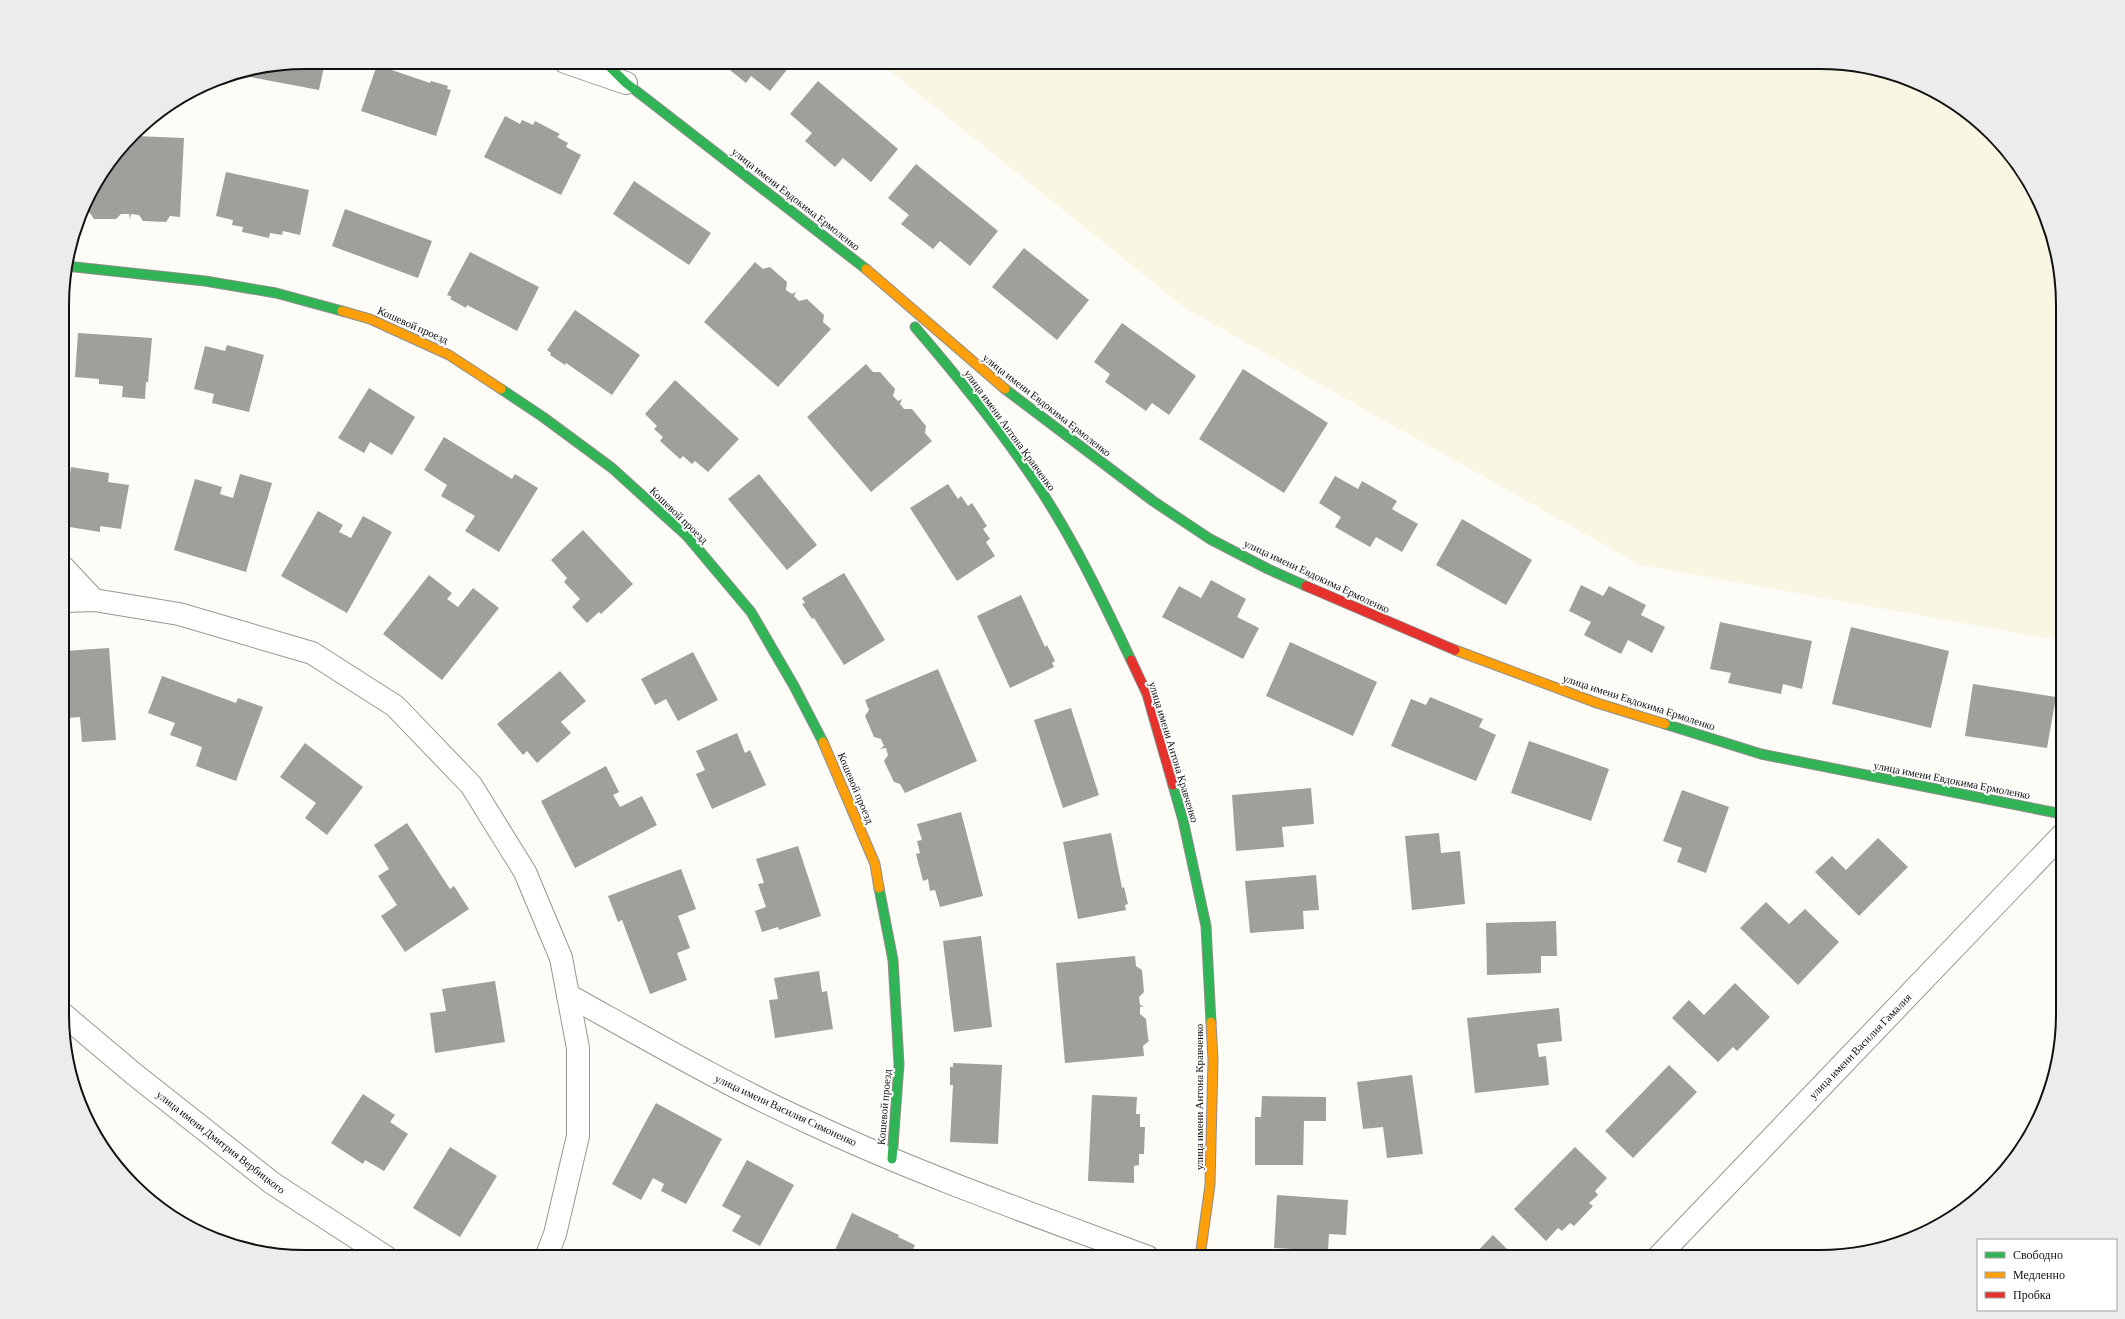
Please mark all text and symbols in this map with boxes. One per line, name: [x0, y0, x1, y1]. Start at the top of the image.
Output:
street label: улица имени Евдокима Ермоленко: [729, 145, 863, 253]
street label: Кошевой проезд: [376, 304, 451, 346]
street label: улица имени Евдокима Ермоленко: [980, 351, 1114, 459]
street label: улица имени Антона Кравченко: [962, 367, 1058, 493]
street label: Кошевой проезд: [647, 484, 711, 546]
street label: улица имени Евдокима Ермоленко: [1242, 537, 1392, 615]
street label: улица имени Евдокима Ермоленко: [1561, 672, 1717, 733]
street label: улица имени Антона Кравченко: [1147, 680, 1201, 824]
street label: Кошевой проезд: [836, 751, 877, 826]
street label: улица имени Евдокима Ермоленко: [1873, 759, 2032, 801]
street label: улица имени Василия Гамалия: [1807, 991, 1913, 1101]
street label: улица имени Антона Кравченко: [1193, 1023, 1205, 1170]
street label: Кошевой проезд: [875, 1068, 893, 1145]
street label: улица имени Василия Симоненко: [713, 1072, 859, 1148]
street label: улица имени Дмитрия Вербицкого: [154, 1088, 288, 1196]
legend: [1977, 1239, 2117, 1311]
text: Свободно: [2013, 1248, 2063, 1262]
text: Медленно: [2013, 1268, 2065, 1282]
text: Пробка: [2013, 1288, 2051, 1302]

